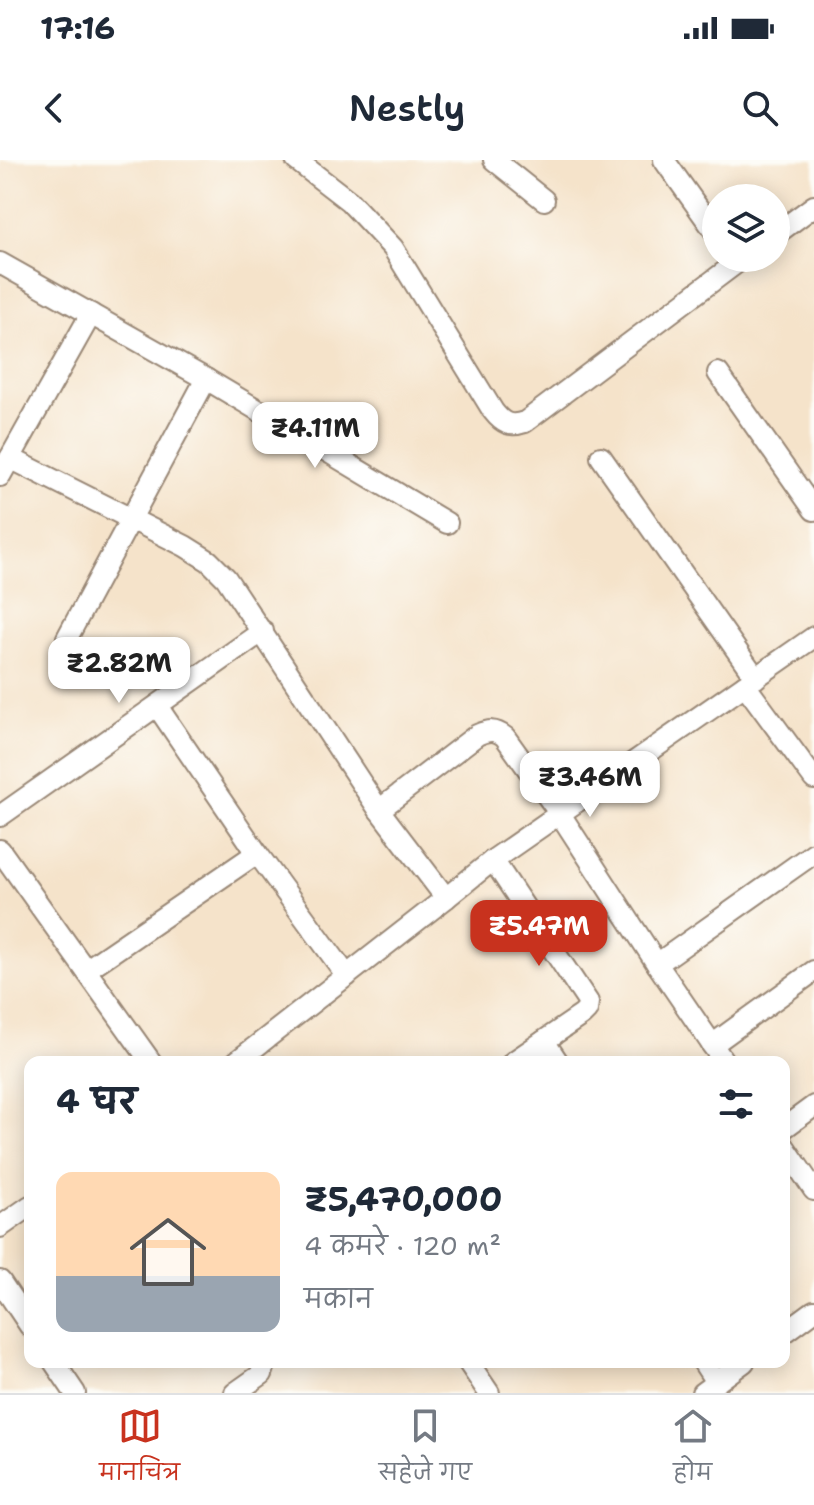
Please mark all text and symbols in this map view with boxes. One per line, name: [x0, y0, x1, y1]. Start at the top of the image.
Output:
text: 17:16: [40, 8, 115, 49]
text: Nestly: [349, 84, 465, 133]
icon: back: [32, 86, 76, 130]
icon: search: [738, 86, 782, 130]
map controls: [702, 184, 790, 272]
button: layers: [702, 184, 790, 272]
pin: ₹4.11M: [250, 402, 380, 470]
text: ₹4.11M: [270, 410, 360, 445]
pin: ₹2.82M: [54, 637, 184, 705]
text: ₹2.82M: [66, 645, 172, 680]
pin: ₹3.46M: [525, 751, 655, 819]
text: ₹3.46M: [538, 759, 642, 794]
pin: ₹5.47M: [474, 900, 604, 968]
text: ₹5.47M: [488, 908, 590, 943]
text: 4 घर: [56, 1078, 137, 1124]
icon: filters: [714, 1082, 758, 1126]
text: ₹5,470,000: [304, 1176, 503, 1222]
icon: home: [120, 1204, 216, 1300]
text: 4 कमरे · 120 m²: [304, 1228, 501, 1263]
text: मकान: [304, 1281, 373, 1316]
tab: मानचित्र: [99, 1404, 180, 1497]
tab: सहेजे गए: [379, 1404, 472, 1497]
tab: होम: [671, 1404, 715, 1497]

